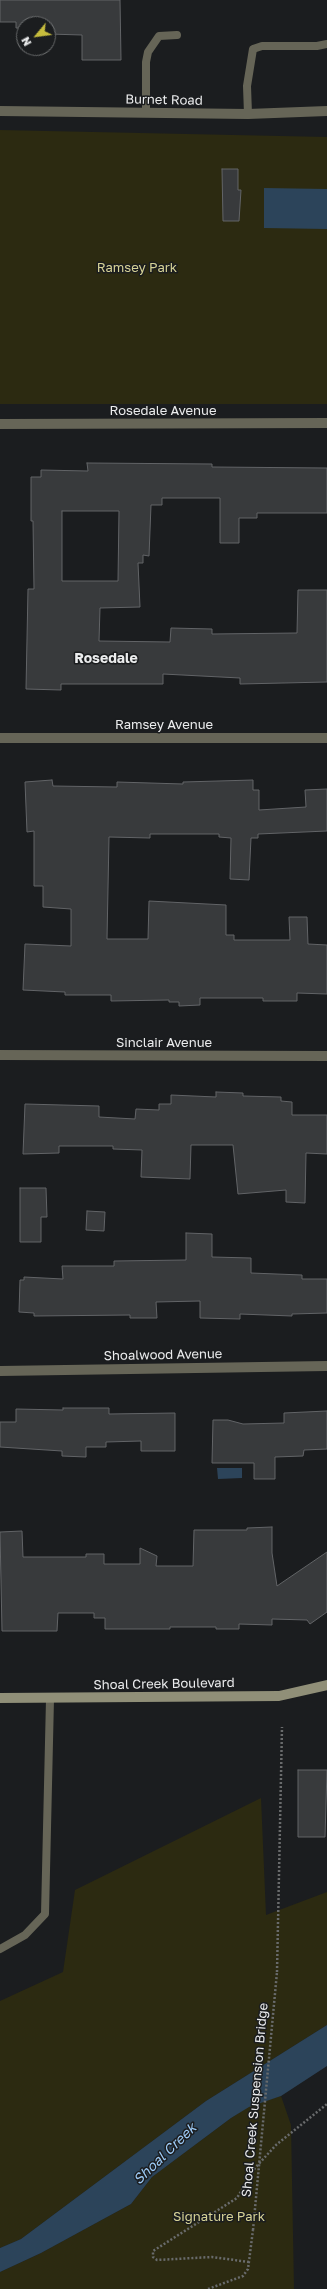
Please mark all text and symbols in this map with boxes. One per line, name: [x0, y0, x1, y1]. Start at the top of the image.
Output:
north arrow: [16, 16, 56, 56]
text: N: [18, 35, 34, 48]
street label: Burnet Road: [125, 92, 203, 108]
park label: Ramsey Park: [97, 260, 177, 276]
street label: Rosedale Avenue: [110, 403, 216, 419]
district label: Rosedale: [74, 651, 138, 667]
street label: Ramsey Avenue: [115, 717, 213, 733]
street label: Sinclair Avenue: [116, 1035, 212, 1051]
street label: Shoalwood Avenue: [104, 1346, 222, 1364]
street label: Shoal Creek Boulevard: [93, 1675, 235, 1693]
street label: Shoal Creek Suspension Bridge: [239, 2002, 271, 2198]
water label: Shoal Creek: [130, 2120, 200, 2188]
park label: Signature Park: [173, 2209, 265, 2225]

